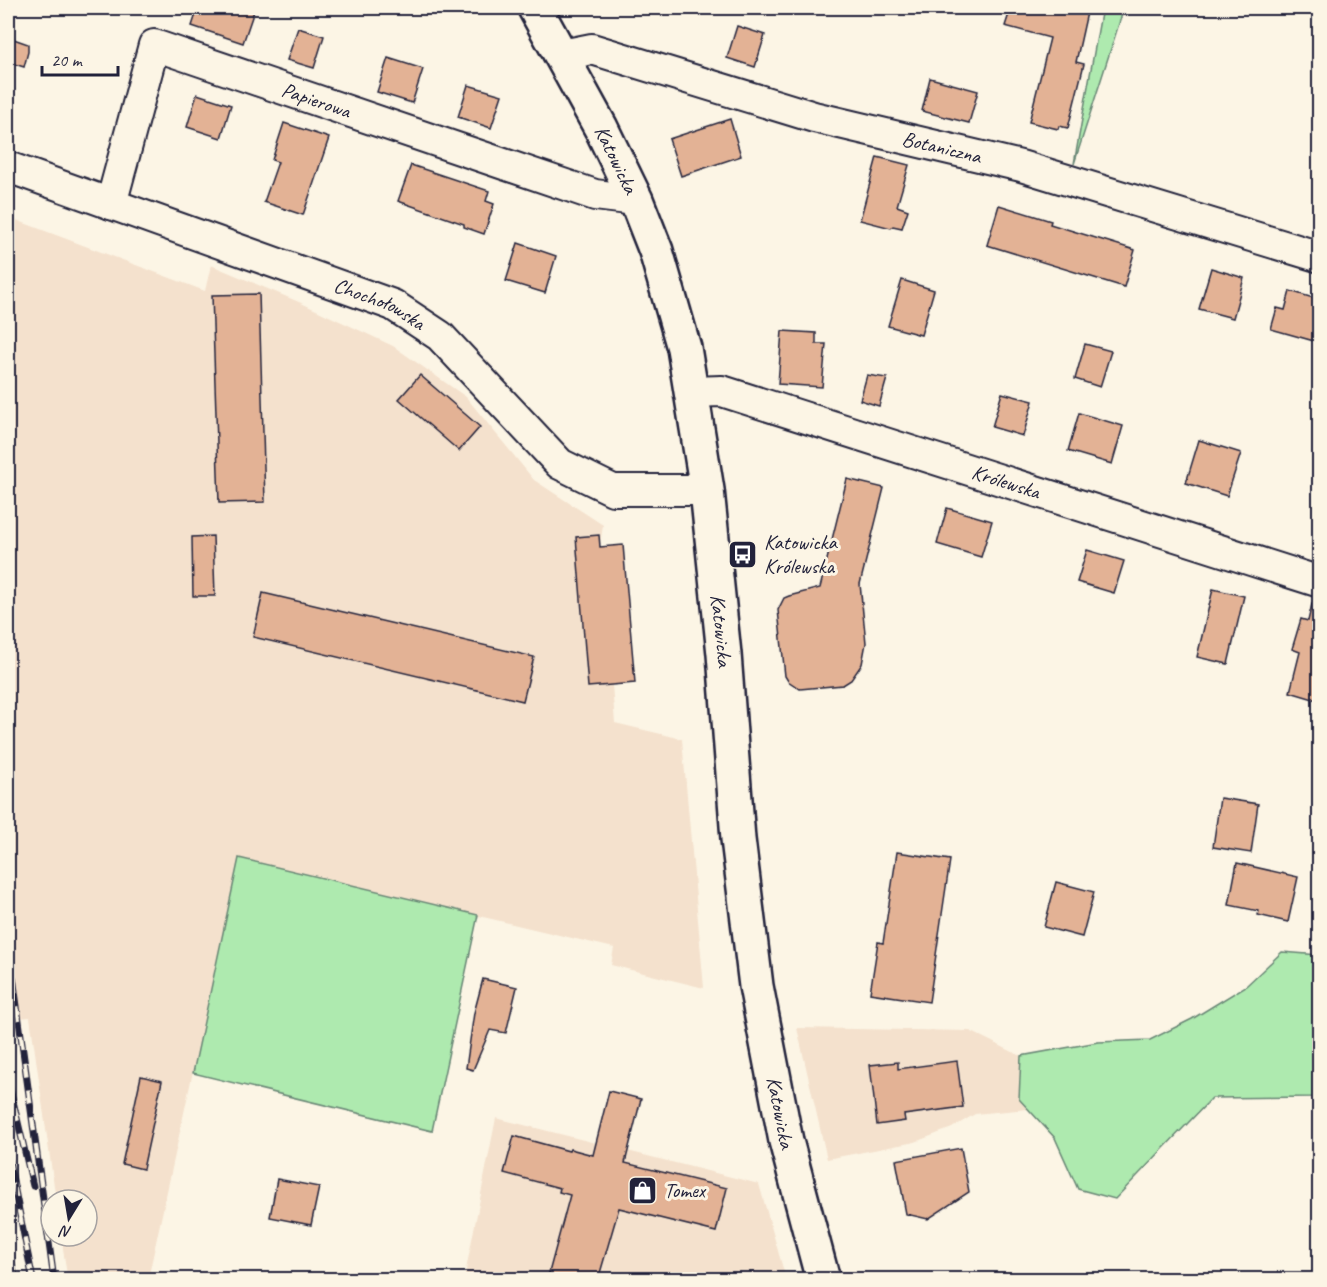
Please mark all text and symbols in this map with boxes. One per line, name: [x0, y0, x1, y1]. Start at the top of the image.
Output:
scale bar: [42, 39, 118, 77]
text: 20 m: [51, 49, 84, 71]
street label: Papierowa: [278, 76, 355, 124]
street label: Katowicka: [589, 121, 645, 200]
street label: Botaniczna: [900, 125, 985, 170]
street label: Chochołowska: [330, 272, 431, 336]
street label: Królewska: [969, 459, 1045, 505]
place label: Katowicka Królewska: [764, 529, 838, 579]
bus stop icon: Katowicka Królewska: [727, 538, 759, 570]
street label: Katowicka: [705, 593, 738, 670]
street label: Katowicka: [761, 1074, 801, 1153]
shop icon: Tomex: [627, 1174, 659, 1206]
place label: Tomex: [664, 1177, 707, 1203]
north arrow: [39, 1188, 99, 1248]
text: N: [57, 1220, 73, 1243]

